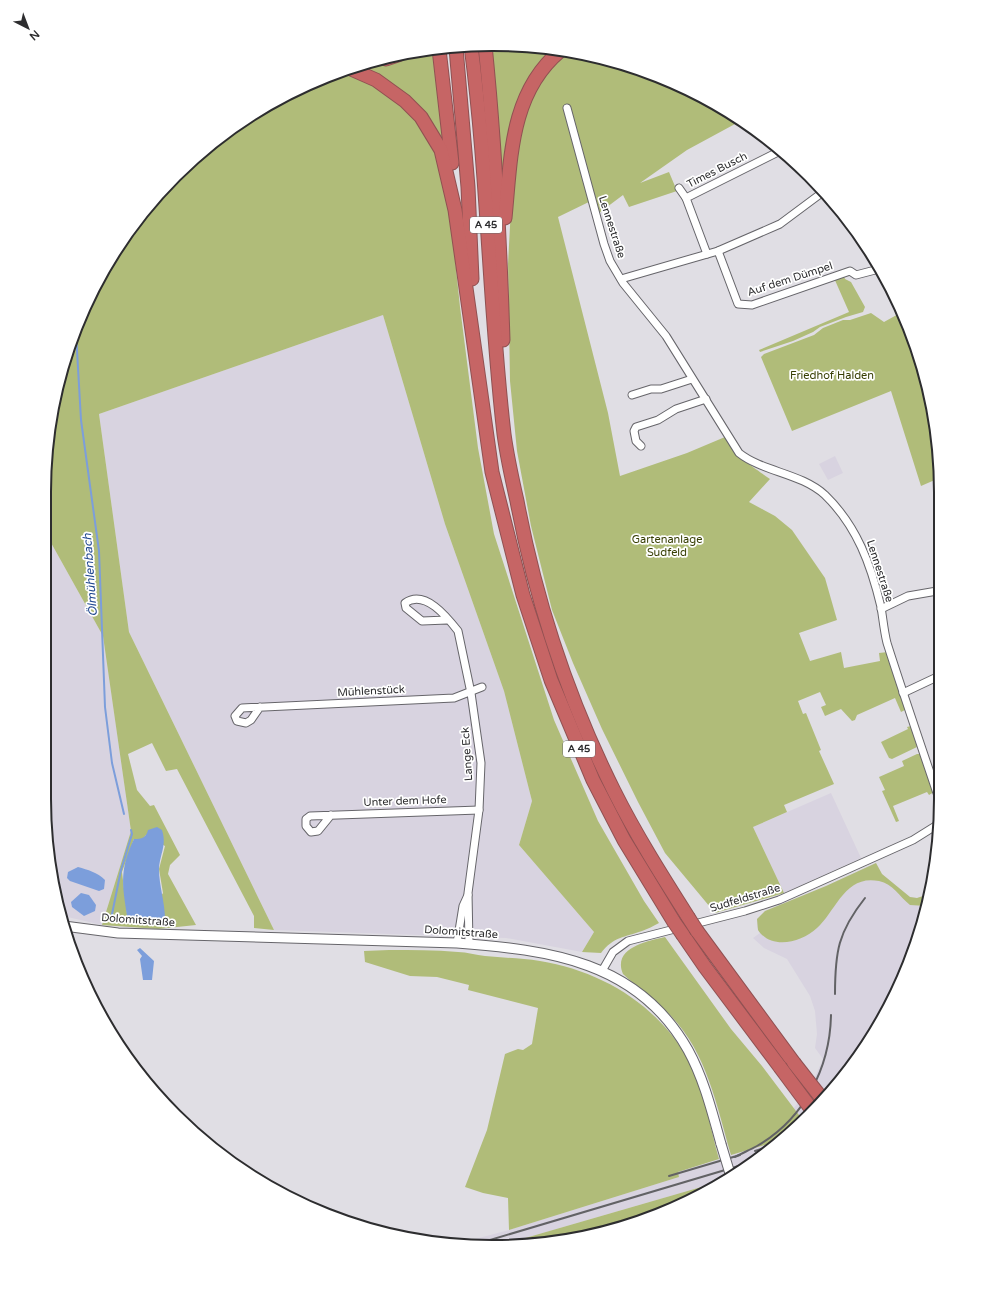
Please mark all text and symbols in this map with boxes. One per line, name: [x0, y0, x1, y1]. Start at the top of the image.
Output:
north arrow: [8, 8, 48, 48]
text: N: [27, 27, 42, 43]
street label: Times Busch: [685, 149, 749, 191]
street label: Lennestraße: [596, 194, 628, 260]
road number: A 45: [470, 217, 502, 233]
street label: Auf dem Dümpel: [746, 259, 834, 299]
park label: Friedhof Halden: [790, 369, 874, 382]
water label: Ölmühlenbach: [80, 532, 100, 617]
park label: Gartenanlage Sudfeld: [632, 533, 702, 559]
street label: Lennestraße: [864, 538, 896, 604]
street label: Mühlenstück: [337, 683, 405, 699]
street label: Lange Eck: [459, 727, 475, 781]
road number: A 45: [563, 741, 595, 757]
street label: Unter dem Hofe: [363, 793, 447, 809]
street label: Sudfeldstraße: [708, 881, 782, 915]
street label: Dolomitstraße: [101, 911, 175, 929]
street label: Dolomitstraße: [424, 923, 498, 941]

